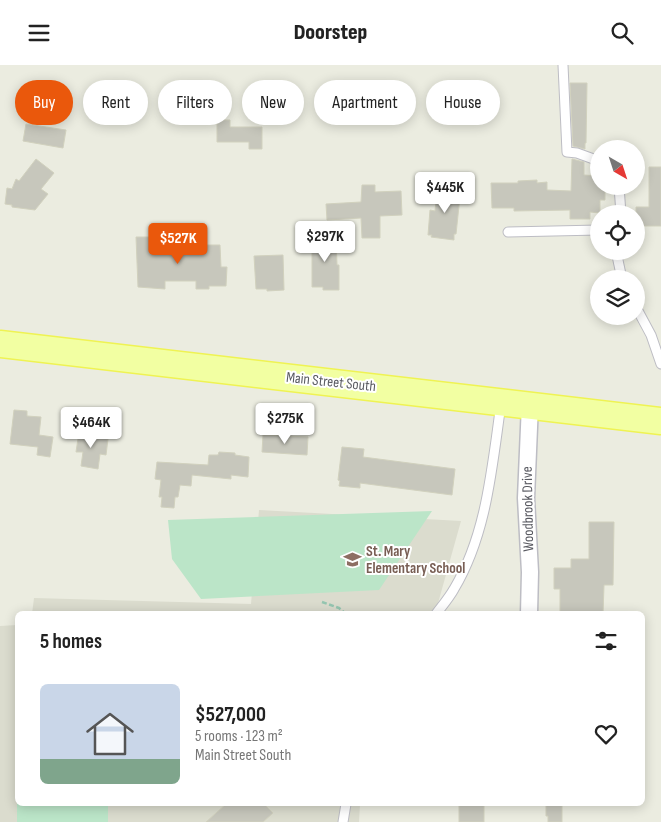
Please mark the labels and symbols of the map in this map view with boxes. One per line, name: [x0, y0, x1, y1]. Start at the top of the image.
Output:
north arrow: [590, 140, 645, 195]
pin: $445K: [410, 171, 480, 214]
pin: $297K: [290, 221, 360, 263]
pin: $527K: [143, 223, 213, 265]
street label: Main Street South: [285, 368, 377, 396]
pin: $275K: [250, 403, 320, 445]
pin: $464K: [56, 407, 126, 449]
street label: Woodbrook Drive: [518, 466, 538, 552]
place label: St. Mary Elementary School: [366, 542, 465, 578]
school or university icon: St. Mary Elementary School: [342, 550, 362, 570]

